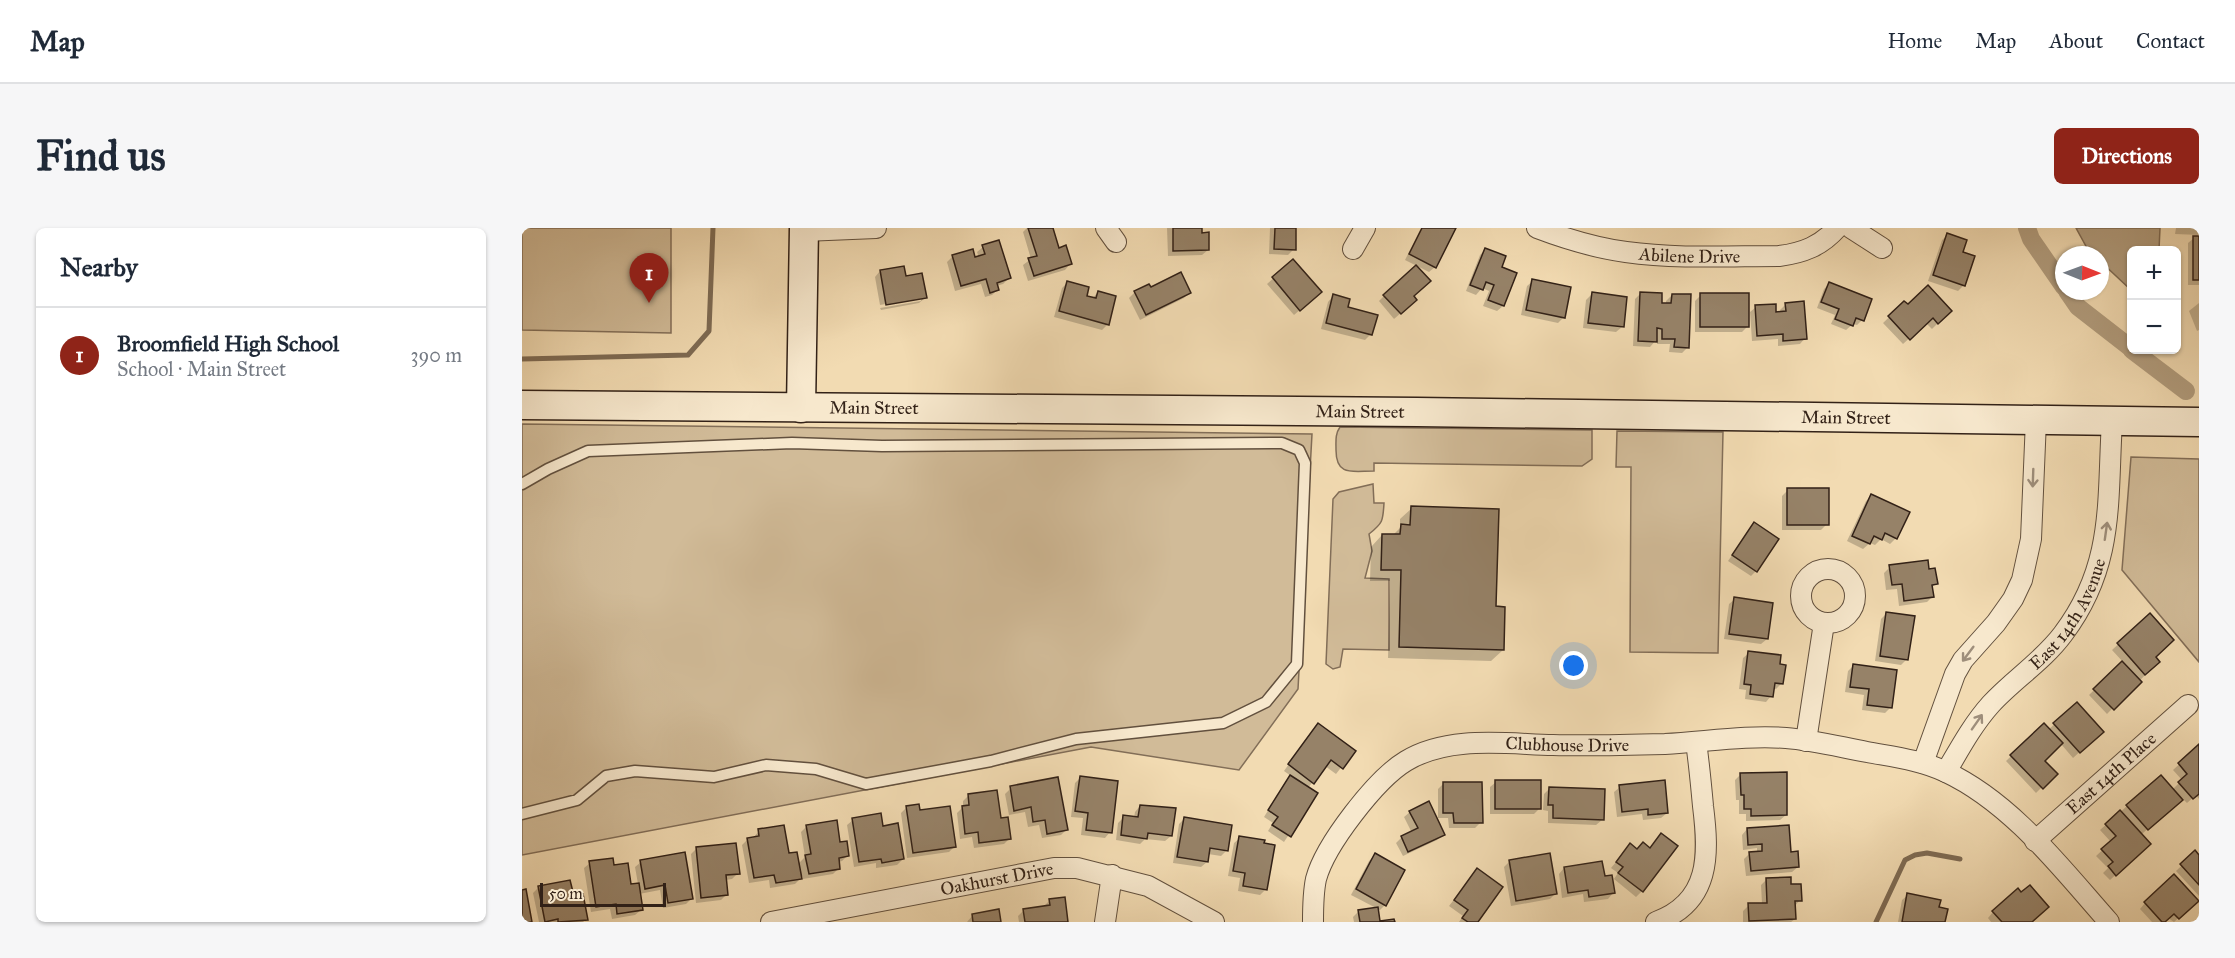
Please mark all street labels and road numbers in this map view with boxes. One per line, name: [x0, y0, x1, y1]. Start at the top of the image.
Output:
street label: Abilene Drive: [1637, 243, 1740, 268]
street label: Main Street: [829, 396, 919, 419]
street label: Main Street: [1315, 400, 1405, 423]
street label: Main Street: [1801, 406, 1891, 429]
street label: East 14th Avenue: [2025, 556, 2110, 674]
street label: East 14th Place: [2062, 728, 2161, 819]
street label: Clubhouse Drive: [1505, 732, 1629, 756]
street label: Oakhurst Drive: [939, 857, 1055, 900]

